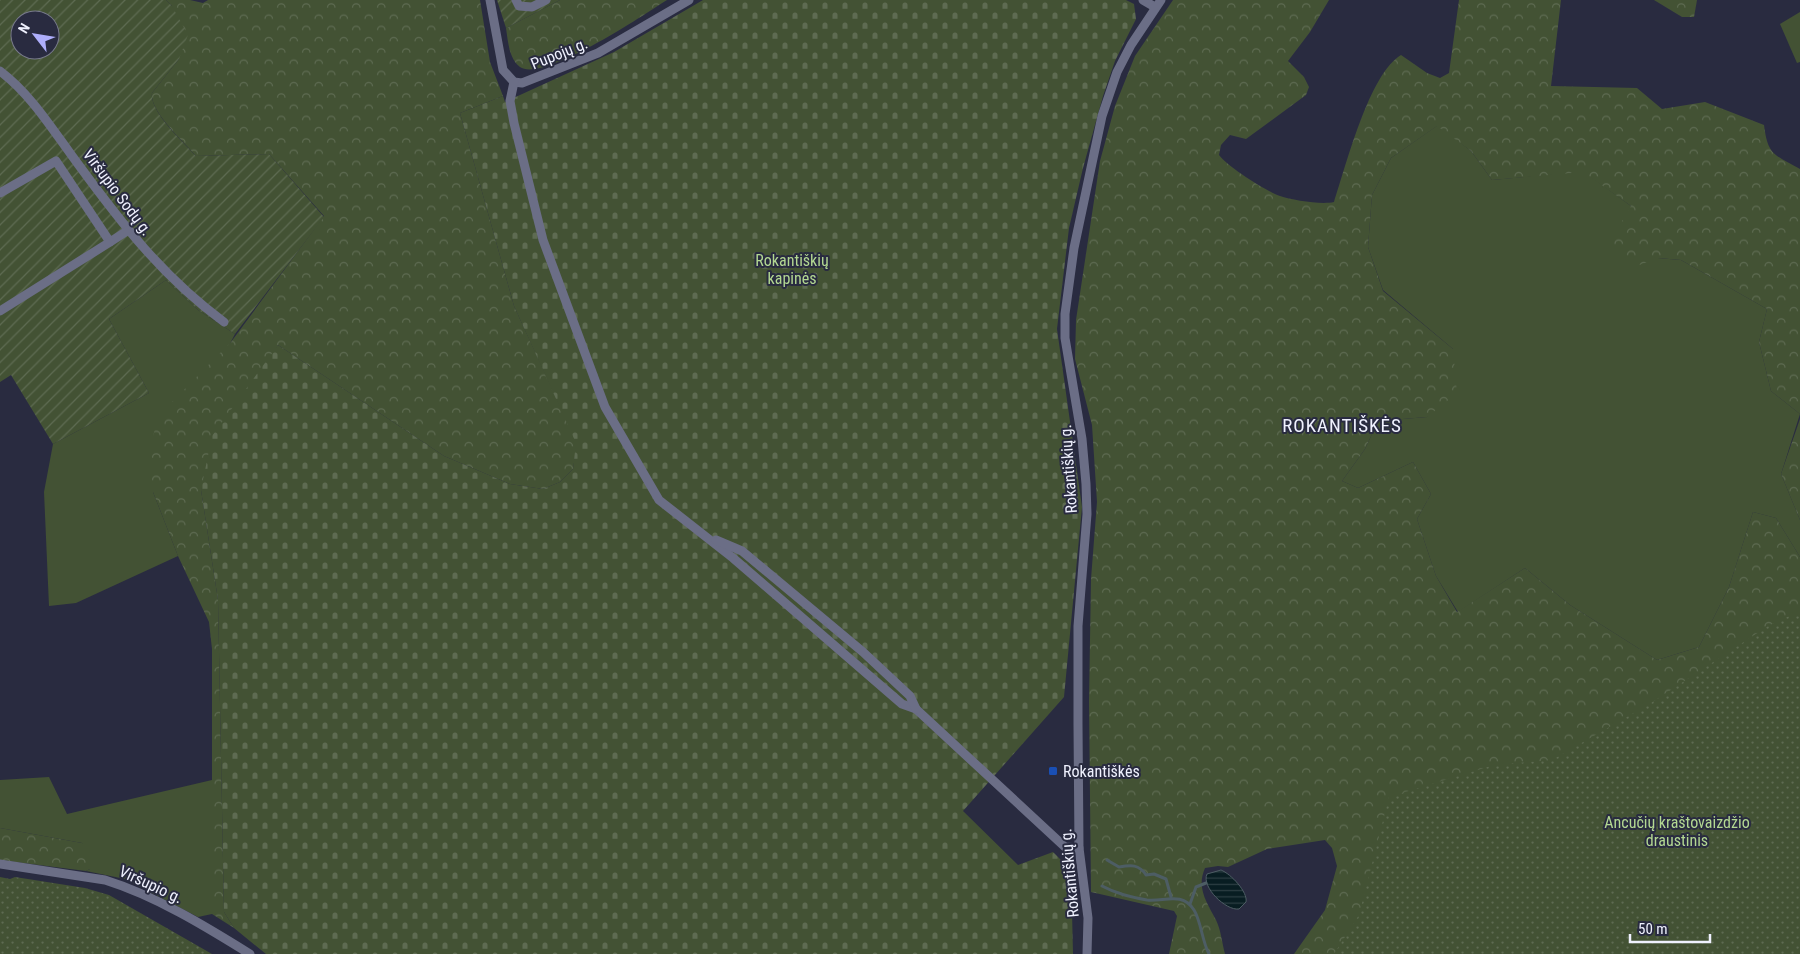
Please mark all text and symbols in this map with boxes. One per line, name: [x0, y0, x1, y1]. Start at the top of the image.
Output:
north arrow: [10, 10, 60, 60]
text: N: [15, 21, 33, 36]
street label: Pupojų g.: [528, 33, 590, 73]
street label: Viršupio Sodų g.: [79, 145, 156, 239]
park label: Rokantiškių kapinės: [755, 251, 829, 288]
district label: ROKANTIŠKĖS: [1282, 414, 1402, 437]
street label: Rokantiškių g.: [1056, 424, 1081, 514]
place label: Rokantiškės: [1063, 762, 1140, 781]
marker: Rokantiškės: [1047, 765, 1059, 777]
park label: Ancučių kraštovaizdžio draustinis: [1604, 813, 1750, 850]
street label: Rokantiškių g.: [1056, 828, 1083, 918]
street label: Viršupio g.: [116, 861, 186, 907]
scale bar: [1630, 912, 1710, 944]
text: 50 m: [1638, 920, 1668, 938]

